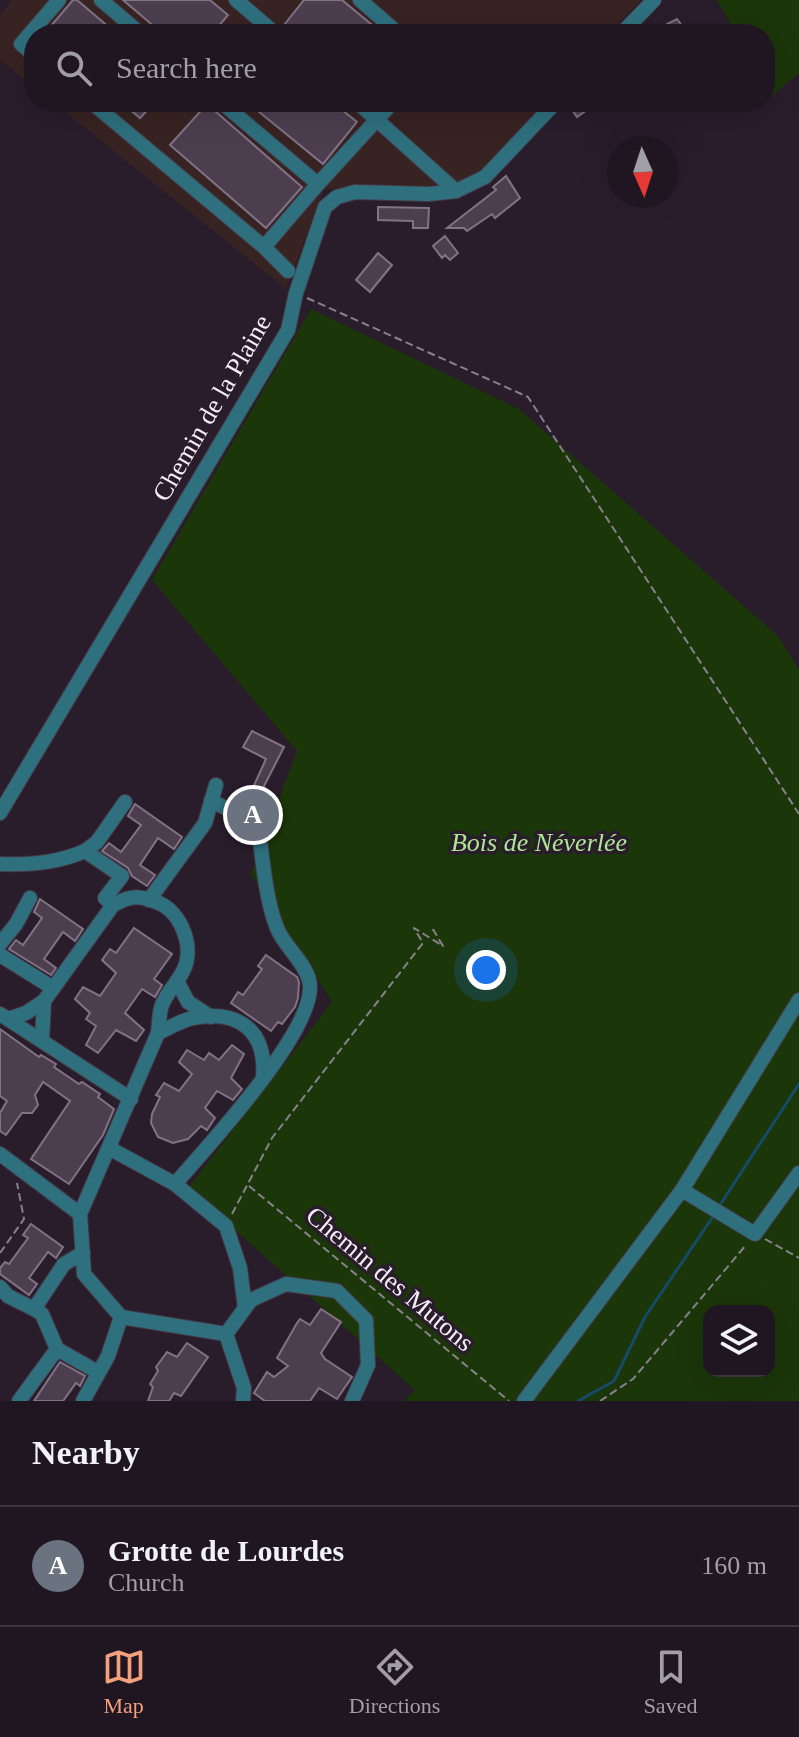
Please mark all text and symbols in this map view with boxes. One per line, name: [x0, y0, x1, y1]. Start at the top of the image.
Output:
search box: [24, 24, 775, 112]
icon: search: [52, 46, 96, 90]
text: Search here: [116, 51, 257, 84]
north arrow: [607, 136, 679, 208]
street label: Chemin de la Plaine: [147, 310, 277, 506]
pin: A: [227, 785, 279, 845]
park label: Bois de Néverlée: [451, 828, 627, 857]
your location: [466, 950, 506, 990]
street label: Chemin des Mutons: [300, 1201, 480, 1357]
map controls: [703, 1305, 775, 1377]
button: layers: [703, 1305, 775, 1377]
text: Nearby: [32, 1434, 140, 1471]
text: Grotte de Lourdes: [108, 1534, 344, 1567]
text: A: [49, 1551, 67, 1580]
text: 160 m: [701, 1551, 767, 1580]
text: Church: [108, 1568, 185, 1597]
tab: Map: [102, 1645, 146, 1719]
tab: Directions: [349, 1645, 440, 1719]
tab: Saved: [644, 1645, 697, 1719]

